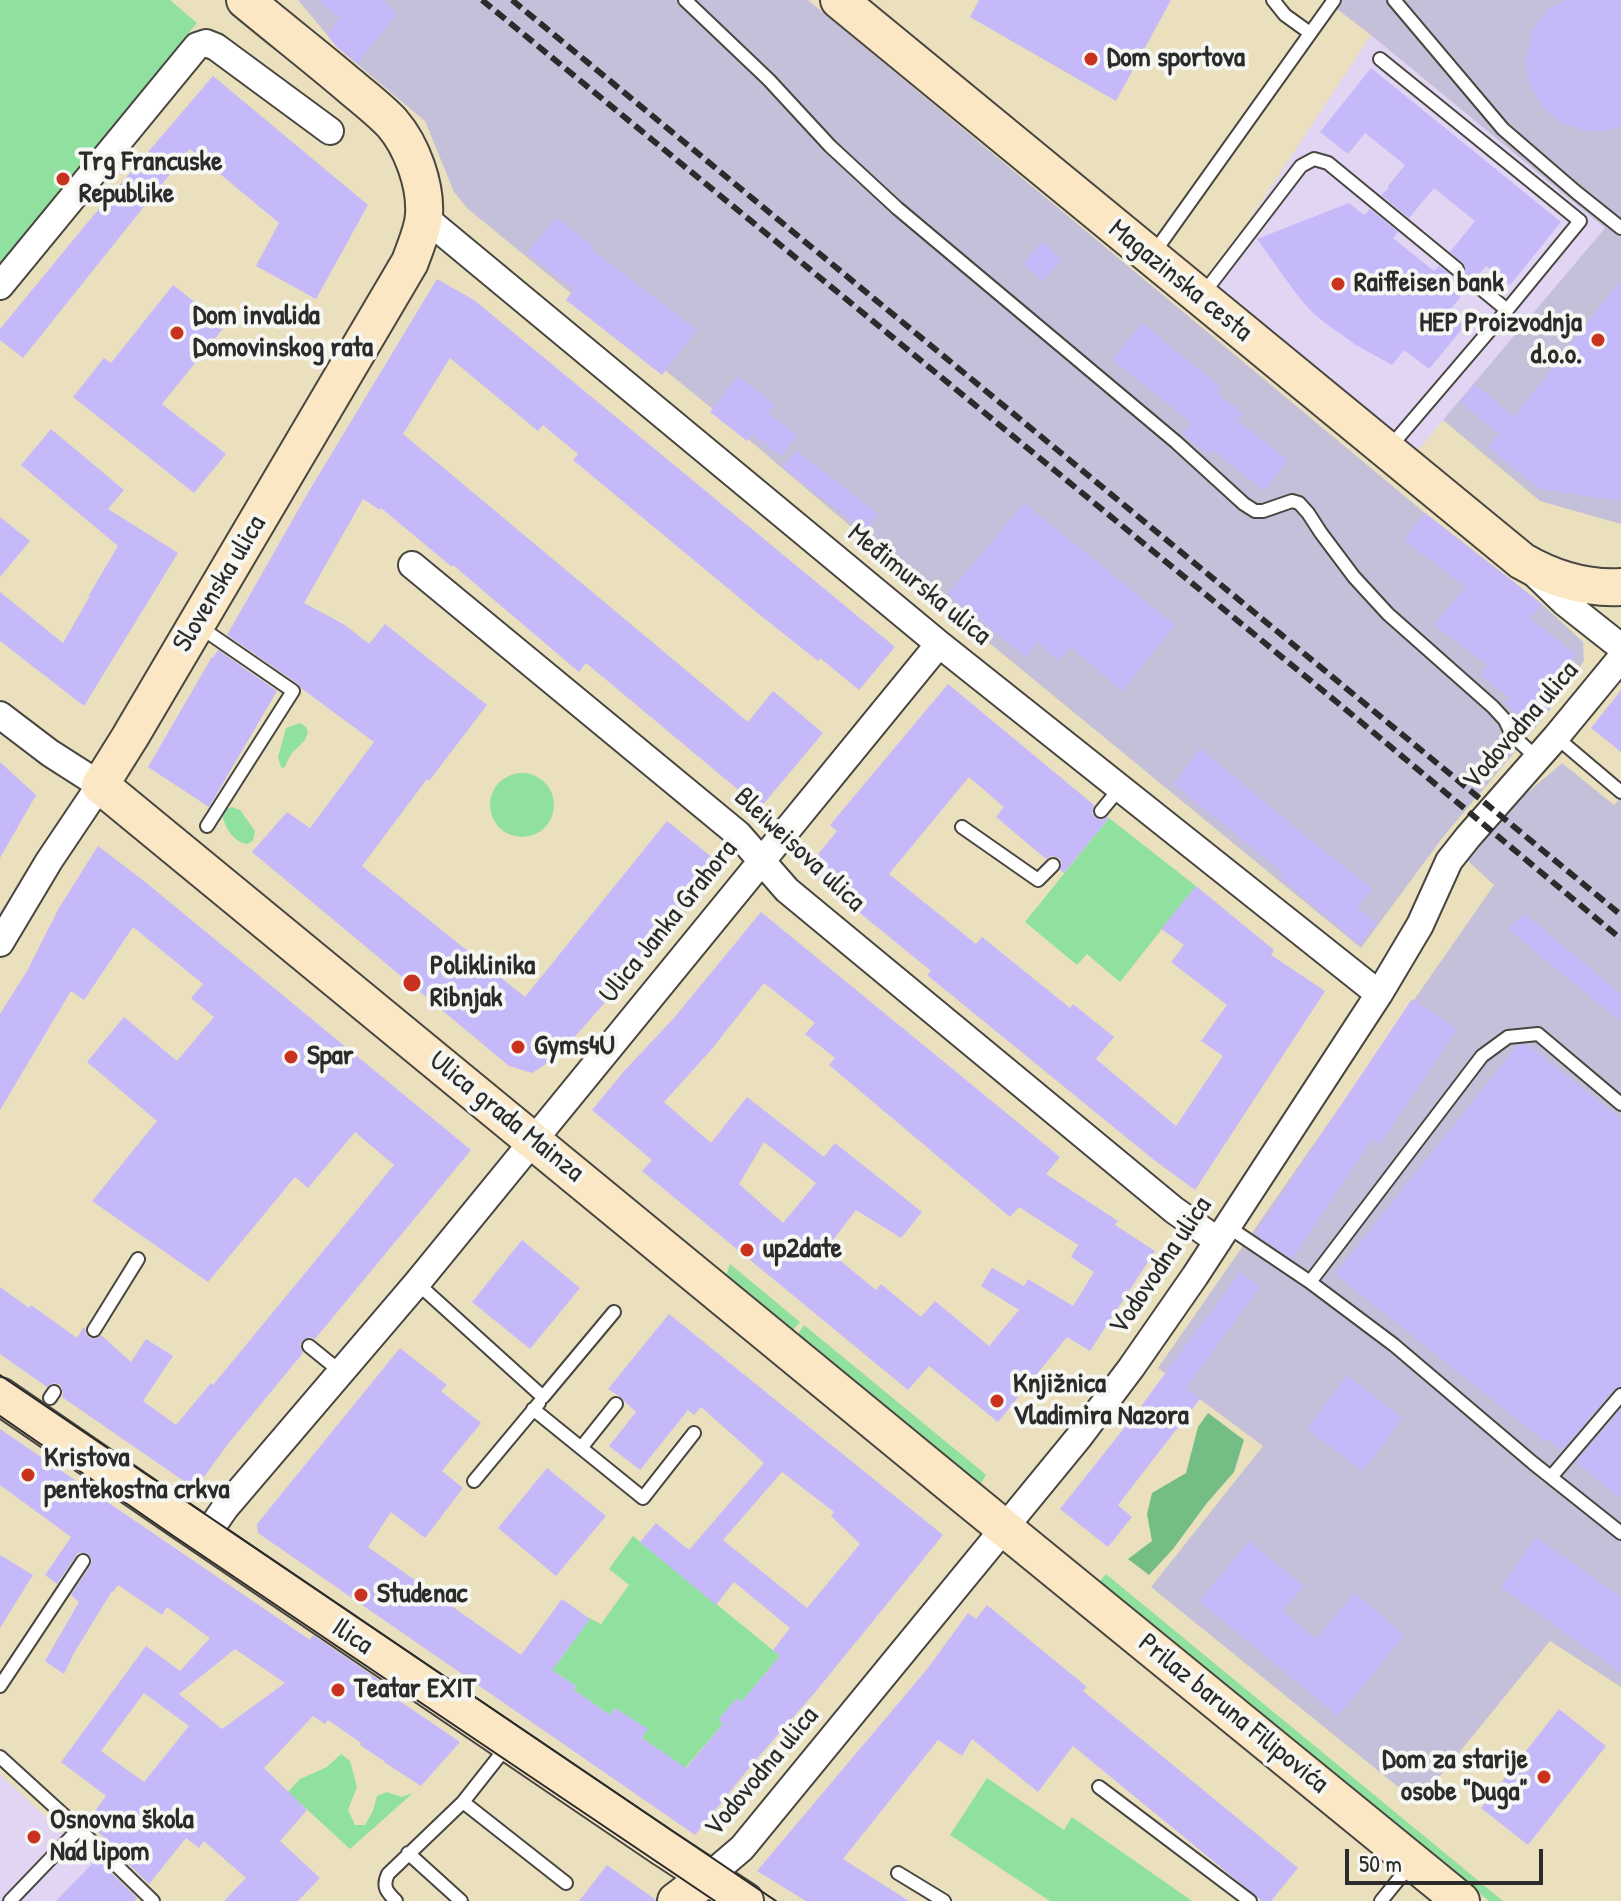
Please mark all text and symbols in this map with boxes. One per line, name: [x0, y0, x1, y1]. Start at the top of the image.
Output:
place label: Dom sportova: [1107, 42, 1245, 76]
marker: Dom sportova: [1082, 50, 1100, 68]
place label: Trg Francuske Republike: [79, 146, 222, 212]
marker: Trg Francuske Republike: [54, 170, 72, 188]
street label: Magazinska cesta: [1101, 213, 1259, 349]
place label: Raiffeisen bank: [1354, 267, 1504, 301]
marker: Raiffeisen bank: [1329, 275, 1347, 293]
place label: Dom invalida Domovinskog rata: [193, 300, 373, 366]
place label: HEP Proizvodnja d.o.o.: [1419, 307, 1582, 373]
marker: Dom invalida Domovinskog rata: [168, 324, 186, 342]
marker: HEP Proizvodnja d.o.o.: [1589, 331, 1607, 349]
street label: Slovenska ulica: [166, 510, 274, 658]
street label: Međimurska ulica: [841, 517, 997, 653]
street label: Vodovodna ulica: [1456, 655, 1586, 797]
street label: Bleiweisova ulica: [727, 781, 871, 919]
street label: Ulica Janka Grahora: [593, 834, 745, 1010]
place label: Poliklinika Ribnjak: [430, 950, 535, 1016]
marker: Poliklinika Ribnjak: [401, 972, 423, 994]
place label: Gyms4U: [534, 1030, 615, 1064]
marker: Gyms4U: [509, 1038, 527, 1056]
place label: Spar: [307, 1040, 354, 1074]
street label: Ulica grada Mainza: [422, 1044, 590, 1190]
marker: Spar: [282, 1048, 300, 1066]
street label: Vodovodna ulica: [1102, 1191, 1220, 1341]
place label: up2date: [763, 1233, 842, 1267]
marker: up2date: [738, 1241, 756, 1259]
place label: Knjižnica Vladimira Nazora: [1013, 1368, 1189, 1434]
marker: Knjižnica Vladimira Nazora: [988, 1392, 1006, 1410]
place label: Kristova pentekostna crkva: [44, 1442, 229, 1508]
marker: Kristova pentekostna crkva: [19, 1466, 37, 1484]
place label: Studenac: [377, 1578, 467, 1612]
marker: Studenac: [352, 1586, 370, 1604]
street label: Ilica: [325, 1611, 379, 1663]
street label: Prilaz baruna Filipovića: [1131, 1627, 1335, 1801]
place label: Teatar EXIT: [354, 1673, 476, 1707]
marker: Teatar EXIT: [329, 1681, 347, 1699]
street label: Vodovodna ulica: [698, 1700, 826, 1844]
place label: Dom za starije osobe "Duga": [1382, 1744, 1528, 1810]
marker: Dom za starije osobe "Duga": [1535, 1768, 1553, 1786]
place label: Osnovna škola Nad lipom: [50, 1804, 194, 1870]
marker: Osnovna škola Nad lipom: [25, 1828, 43, 1846]
scale bar: [1349, 1833, 1547, 1883]
text: 50 m: [1359, 1847, 1402, 1879]

